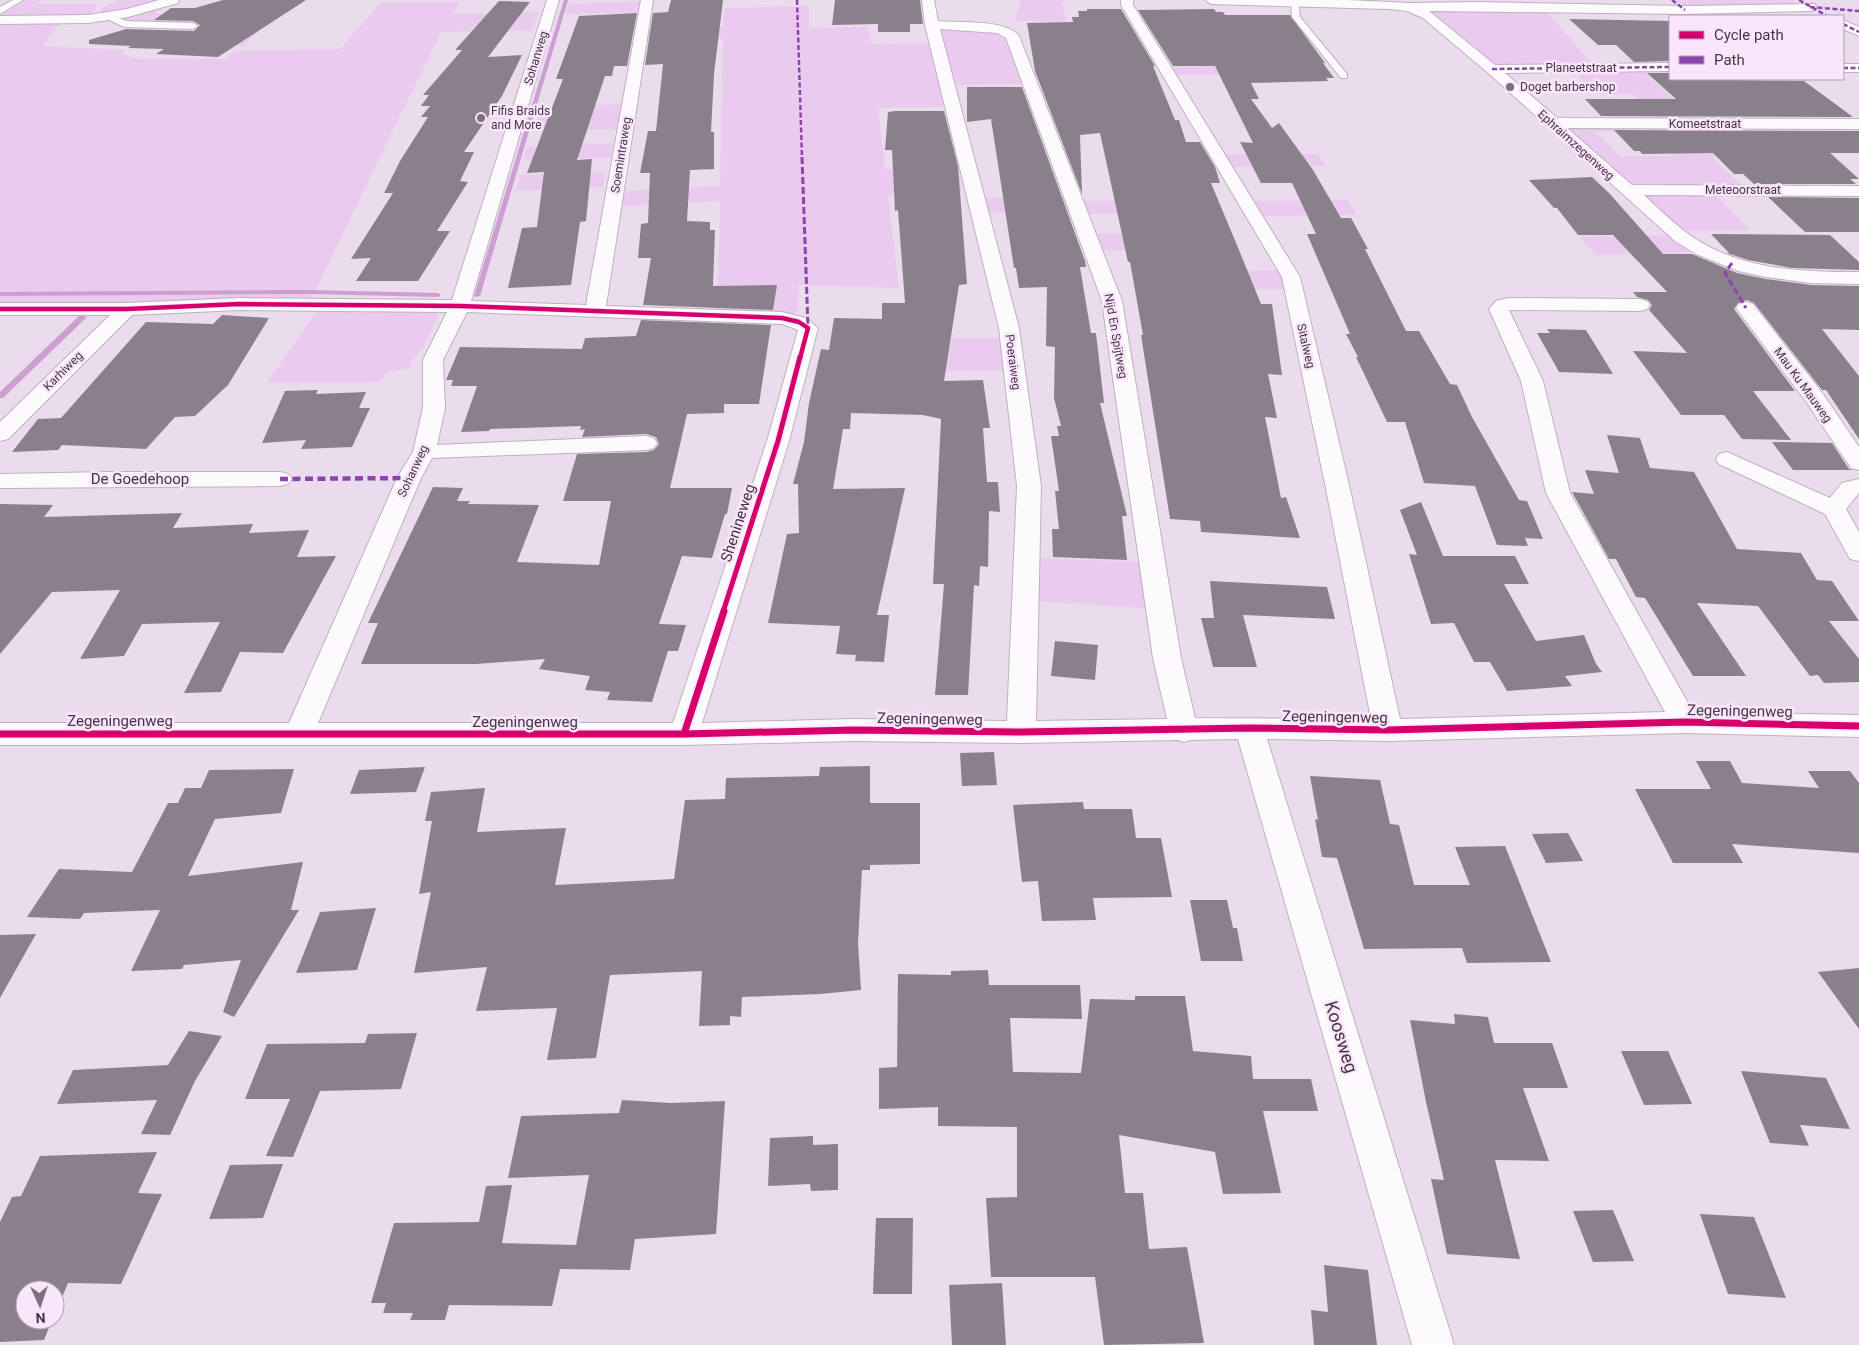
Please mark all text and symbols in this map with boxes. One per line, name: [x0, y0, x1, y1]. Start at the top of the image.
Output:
legend: [1669, 15, 1844, 80]
text: Cycle path: [1714, 26, 1784, 44]
street label: Sohanweg: [521, 29, 551, 87]
text: Path: [1714, 51, 1745, 69]
street label: Planeetstraat: [1545, 61, 1617, 75]
place label: Doget barbershop: [1520, 80, 1616, 94]
marker: Doget barbershop: [1504, 81, 1516, 93]
place label: Fifis Braids and More: [491, 104, 550, 132]
street label: Ephraimzegenweg: [1535, 107, 1617, 183]
marker: Fifis Braids and More: [475, 112, 487, 124]
street label: Soemintraweg: [608, 116, 634, 194]
street label: Komeetstraat: [1669, 117, 1741, 131]
street label: Meteoorstraat: [1705, 183, 1781, 197]
street label: Nijd En Spijtweg: [1102, 292, 1130, 380]
street label: Sitalweg: [1294, 322, 1318, 370]
street label: Poeraiweg: [1003, 333, 1023, 391]
street label: Mau Ku Mauweg: [1771, 345, 1835, 425]
street label: Karhiweg: [40, 348, 86, 394]
street label: Sohanweg: [395, 443, 431, 499]
street label: De Goedehoop: [91, 470, 189, 488]
street label: Shenineweg: [717, 482, 759, 564]
street label: Zegeningenweg: [1687, 701, 1793, 721]
street label: Zegeningenweg: [1282, 707, 1388, 727]
street label: Zegeningenweg: [877, 709, 983, 729]
street label: Zegeningenweg: [67, 712, 173, 730]
street label: Zegeningenweg: [472, 713, 578, 731]
street label: Koosweg: [1321, 998, 1362, 1075]
north arrow: [15, 1280, 65, 1330]
text: N: [35, 1310, 46, 1326]

